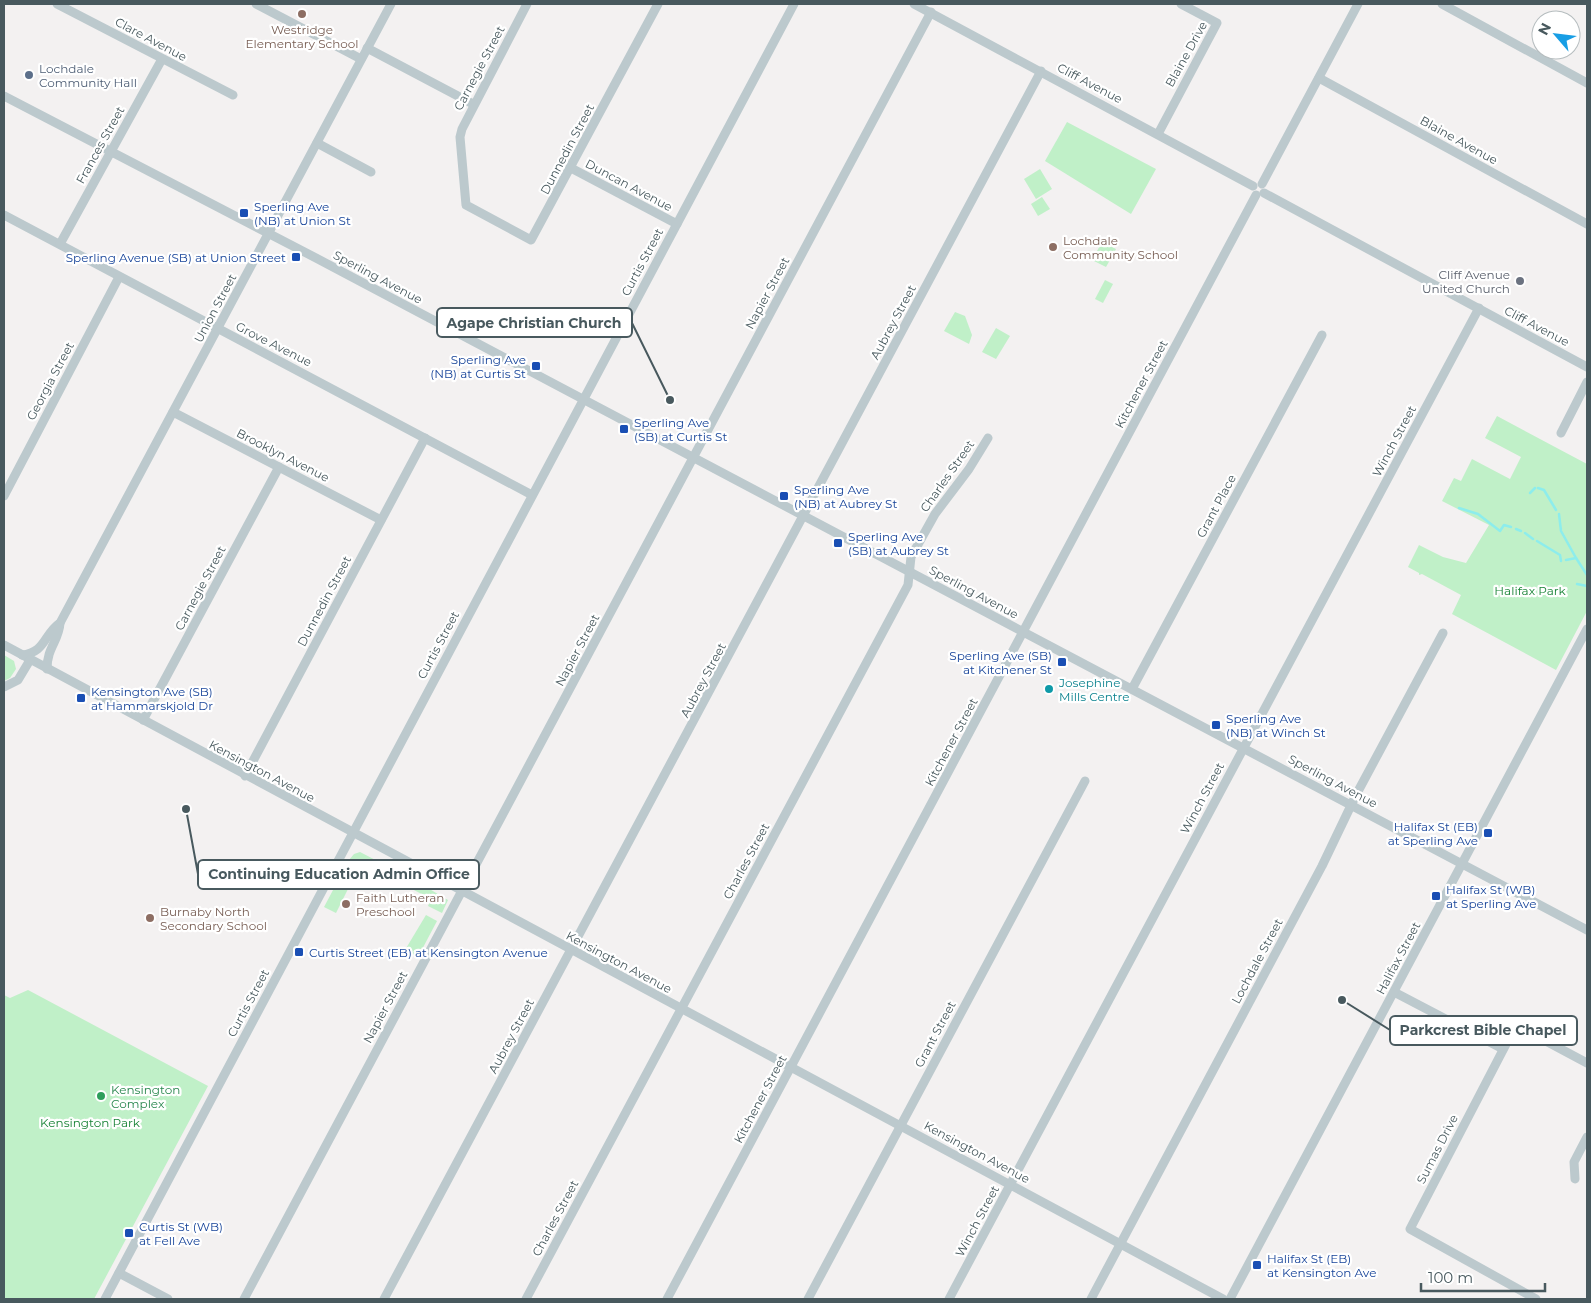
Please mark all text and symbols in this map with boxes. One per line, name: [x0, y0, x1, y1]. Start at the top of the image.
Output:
marker: Westridge Elementary School: [296, 8, 308, 20]
north arrow: [1531, 10, 1581, 60]
street label: Clare Avenue: [113, 14, 189, 64]
street label: Blaine Drive: [1162, 19, 1210, 89]
text: N: [1534, 20, 1555, 38]
place label: Westridge Elementary School: [245, 22, 359, 51]
street label: Carnegie Street: [450, 23, 508, 113]
street label: Cliff Avenue: [1055, 60, 1125, 106]
place label: Lochdale Community Hall: [39, 61, 137, 90]
marker: Lochdale Community Hall: [23, 69, 35, 81]
street label: Dunnedin Street: [537, 101, 597, 197]
street label: Frances Street: [73, 104, 128, 186]
street label: Blaine Avenue: [1418, 112, 1500, 168]
street label: Duncan Avenue: [583, 156, 675, 214]
place label: Sperling Ave (NB) at Union St: [254, 199, 351, 228]
marker: Sperling Ave (NB) at Union St: [238, 207, 250, 219]
street label: Curtis Street: [618, 225, 666, 299]
place label: Lochdale Community School: [1063, 233, 1178, 262]
marker: Lochdale Community School: [1047, 241, 1059, 253]
street label: Sperling Avenue: [331, 247, 425, 307]
place label: Sperling Avenue (SB) at Union Street: [66, 250, 286, 265]
marker: Sperling Avenue (SB) at Union Street: [290, 251, 302, 263]
street label: Napier Street: [742, 254, 792, 332]
place label: Cliff Avenue United Church: [1422, 267, 1510, 296]
street label: Union Street: [191, 271, 239, 345]
marker: Cliff Avenue United Church: [1514, 275, 1526, 287]
street label: Aubrey Street: [867, 282, 919, 362]
street label: Cliff Avenue: [1502, 303, 1572, 349]
callout: Agape Christian Church: [437, 308, 632, 337]
text: Agape Christian Church: [446, 314, 621, 332]
street label: Grove Avenue: [233, 318, 315, 370]
street label: Kitchener Street: [1111, 337, 1171, 431]
street label: Georgia Street: [23, 339, 77, 423]
place label: Sperling Ave (NB) at Curtis St: [430, 352, 526, 381]
marker: Sperling Ave (NB) at Curtis St: [530, 360, 542, 372]
street label: Winch Street: [1369, 403, 1419, 479]
place label: Sperling Ave (SB) at Curtis St: [634, 415, 727, 444]
marker: Sperling Ave (SB) at Curtis St: [618, 423, 630, 435]
street label: Brooklyn Avenue: [234, 425, 332, 485]
street label: Charles Street: [917, 437, 977, 515]
street label: Grant Place: [1193, 472, 1239, 540]
place label: Sperling Ave (NB) at Aubrey St: [794, 482, 897, 511]
marker: Sperling Ave (NB) at Aubrey St: [778, 490, 790, 502]
place label: Sperling Ave (SB) at Aubrey St: [848, 529, 949, 558]
marker: Sperling Ave (SB) at Aubrey St: [832, 537, 844, 549]
street label: Carnegie Street: [171, 543, 229, 633]
street label: Dunnedin Street: [294, 553, 354, 649]
street label: Sperling Avenue: [927, 562, 1021, 622]
park label: Halifax Park: [1494, 583, 1566, 598]
street label: Curtis Street: [414, 608, 462, 682]
street label: Napier Street: [552, 611, 602, 689]
street label: Aubrey Street: [677, 640, 729, 720]
place label: Sperling Ave (SB) at Kitchener St: [949, 648, 1052, 677]
marker: Sperling Ave (SB) at Kitchener St: [1056, 656, 1068, 668]
place label: Josephine Mills Centre: [1058, 675, 1130, 704]
marker: Josephine Mills Centre: [1043, 683, 1055, 695]
place label: Kensington Ave (SB) at Hammarskjold Dr: [91, 684, 213, 713]
marker: Kensington Ave (SB) at Hammarskjold Dr: [75, 692, 87, 704]
street label: Kitchener Street: [921, 695, 981, 789]
place label: Sperling Ave (NB) at Winch St: [1226, 711, 1326, 740]
marker: Sperling Ave (NB) at Winch St: [1210, 719, 1222, 731]
street label: Kensington Avenue: [206, 737, 318, 805]
street label: Sperling Avenue: [1286, 751, 1380, 811]
street label: Winch Street: [1177, 760, 1227, 836]
place label: Halifax St (EB) at Sperling Ave: [1388, 819, 1478, 848]
street label: Charles Street: [720, 820, 772, 902]
marker: Halifax St (EB) at Sperling Ave: [1482, 827, 1494, 839]
callout: Continuing Education Admin Office: [198, 860, 479, 889]
text: Continuing Education Admin Office: [208, 865, 470, 883]
place label: Halifax St (WB) at Sperling Ave: [1446, 882, 1536, 911]
place label: Faith Lutheran Preschool: [356, 890, 444, 919]
marker: Halifax St (WB) at Sperling Ave: [1430, 890, 1442, 902]
marker: Faith Lutheran Preschool: [340, 898, 352, 910]
place label: Burnaby North Secondary School: [160, 904, 267, 933]
marker: Burnaby North Secondary School: [144, 912, 156, 924]
street label: Lochdale Street: [1228, 916, 1286, 1006]
street label: Halifax Street: [1373, 919, 1423, 997]
street label: Kensington Avenue: [563, 928, 675, 996]
place label: Curtis Street (EB) at Kensington Avenue: [309, 945, 548, 960]
marker: Curtis Street (EB) at Kensington Avenue: [293, 946, 305, 958]
street label: Curtis Street: [224, 966, 272, 1040]
street label: Napier Street: [360, 968, 410, 1046]
street label: Aubrey Street: [485, 996, 537, 1076]
street label: Grant Street: [911, 998, 959, 1070]
callout: Parkcrest Bible Chapel: [1390, 1016, 1577, 1045]
text: Parkcrest Bible Chapel: [1400, 1021, 1566, 1039]
street label: Kitchener Street: [730, 1052, 790, 1146]
place label: Kensington Complex: [111, 1082, 180, 1111]
marker: Kensington Complex: [95, 1090, 107, 1102]
street label: Sumas Drive: [1413, 1112, 1461, 1186]
park label: Kensington Park: [40, 1115, 141, 1130]
street label: Kensington Avenue: [921, 1118, 1033, 1186]
street label: Charles Street: [529, 1177, 581, 1259]
street label: Winch Street: [952, 1183, 1002, 1259]
place label: Curtis St (WB) at Fell Ave: [139, 1219, 223, 1248]
marker: Curtis St (WB) at Fell Ave: [123, 1227, 135, 1239]
place label: Halifax St (EB) at Kensington Ave: [1267, 1251, 1376, 1280]
marker: Halifax St (EB) at Kensington Ave: [1251, 1259, 1263, 1271]
scale bar: [1421, 1260, 1545, 1292]
text: 100 m: [1428, 1268, 1473, 1287]

